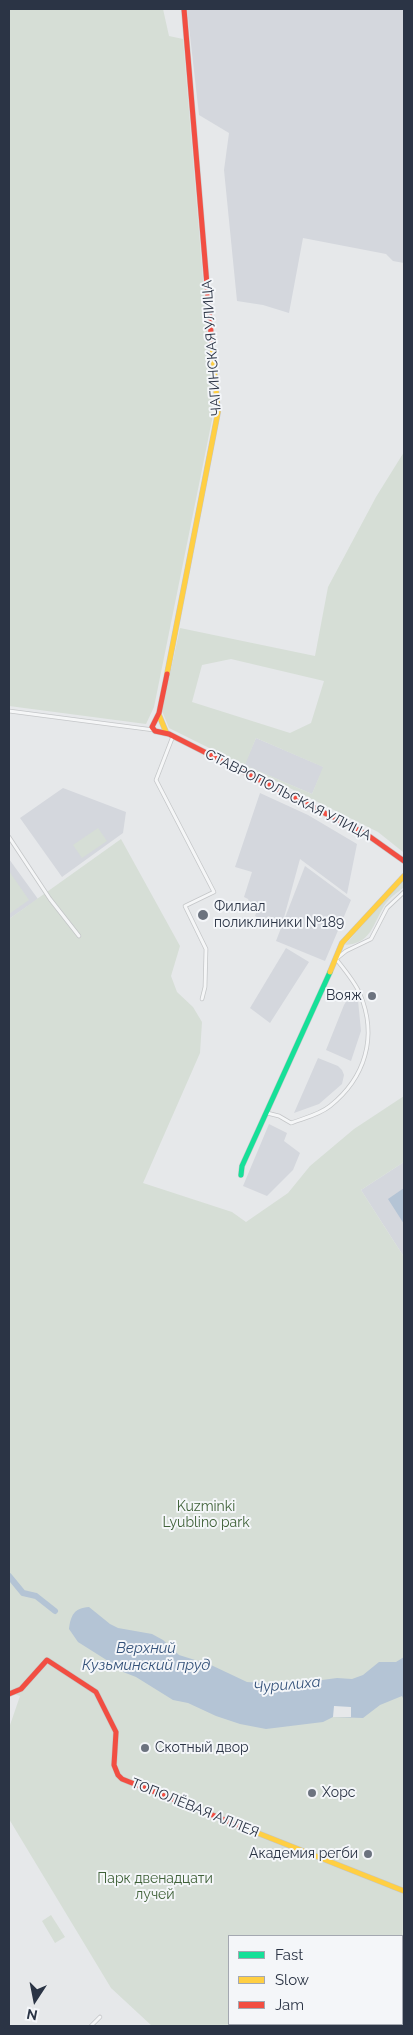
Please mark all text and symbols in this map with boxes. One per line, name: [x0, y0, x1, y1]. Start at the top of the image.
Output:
street label: ЧАГИНСКАЯ УЛИЦА: [199, 279, 225, 417]
street label: СТАВРОПОЛЬСКАЯ УЛИЦА: [202, 746, 374, 844]
place label: Филиал поликлиники №189: [214, 899, 344, 932]
marker: Филиал поликлиники №189: [196, 908, 210, 922]
place label: Вояж: [326, 988, 362, 1004]
marker: Вояж: [366, 990, 378, 1002]
park label: Kuzminki Lyublino park: [162, 1499, 250, 1531]
water label: Верхний Кузьминский пруд: [82, 1639, 210, 1674]
water label: Чурилиха: [253, 1673, 321, 1697]
place label: Скотный двор: [155, 1740, 249, 1756]
marker: Скотный двор: [139, 1742, 151, 1754]
street label: ТОПОЛЁВАЯ АЛЛЕЯ: [129, 1775, 261, 1841]
place label: Хорс: [322, 1785, 356, 1801]
marker: Хорс: [306, 1787, 318, 1799]
place label: Академия регби: [249, 1846, 358, 1862]
marker: Академия регби: [362, 1848, 374, 1860]
park label: Парк двенадцати лучей: [97, 1871, 213, 1904]
legend: [228, 1935, 403, 2025]
text: Fast: [275, 1946, 303, 1964]
text: Slow: [275, 1971, 309, 1989]
north arrow: [10, 1975, 60, 2025]
text: Jam: [275, 1996, 304, 2014]
text: N: [25, 2006, 39, 2024]

